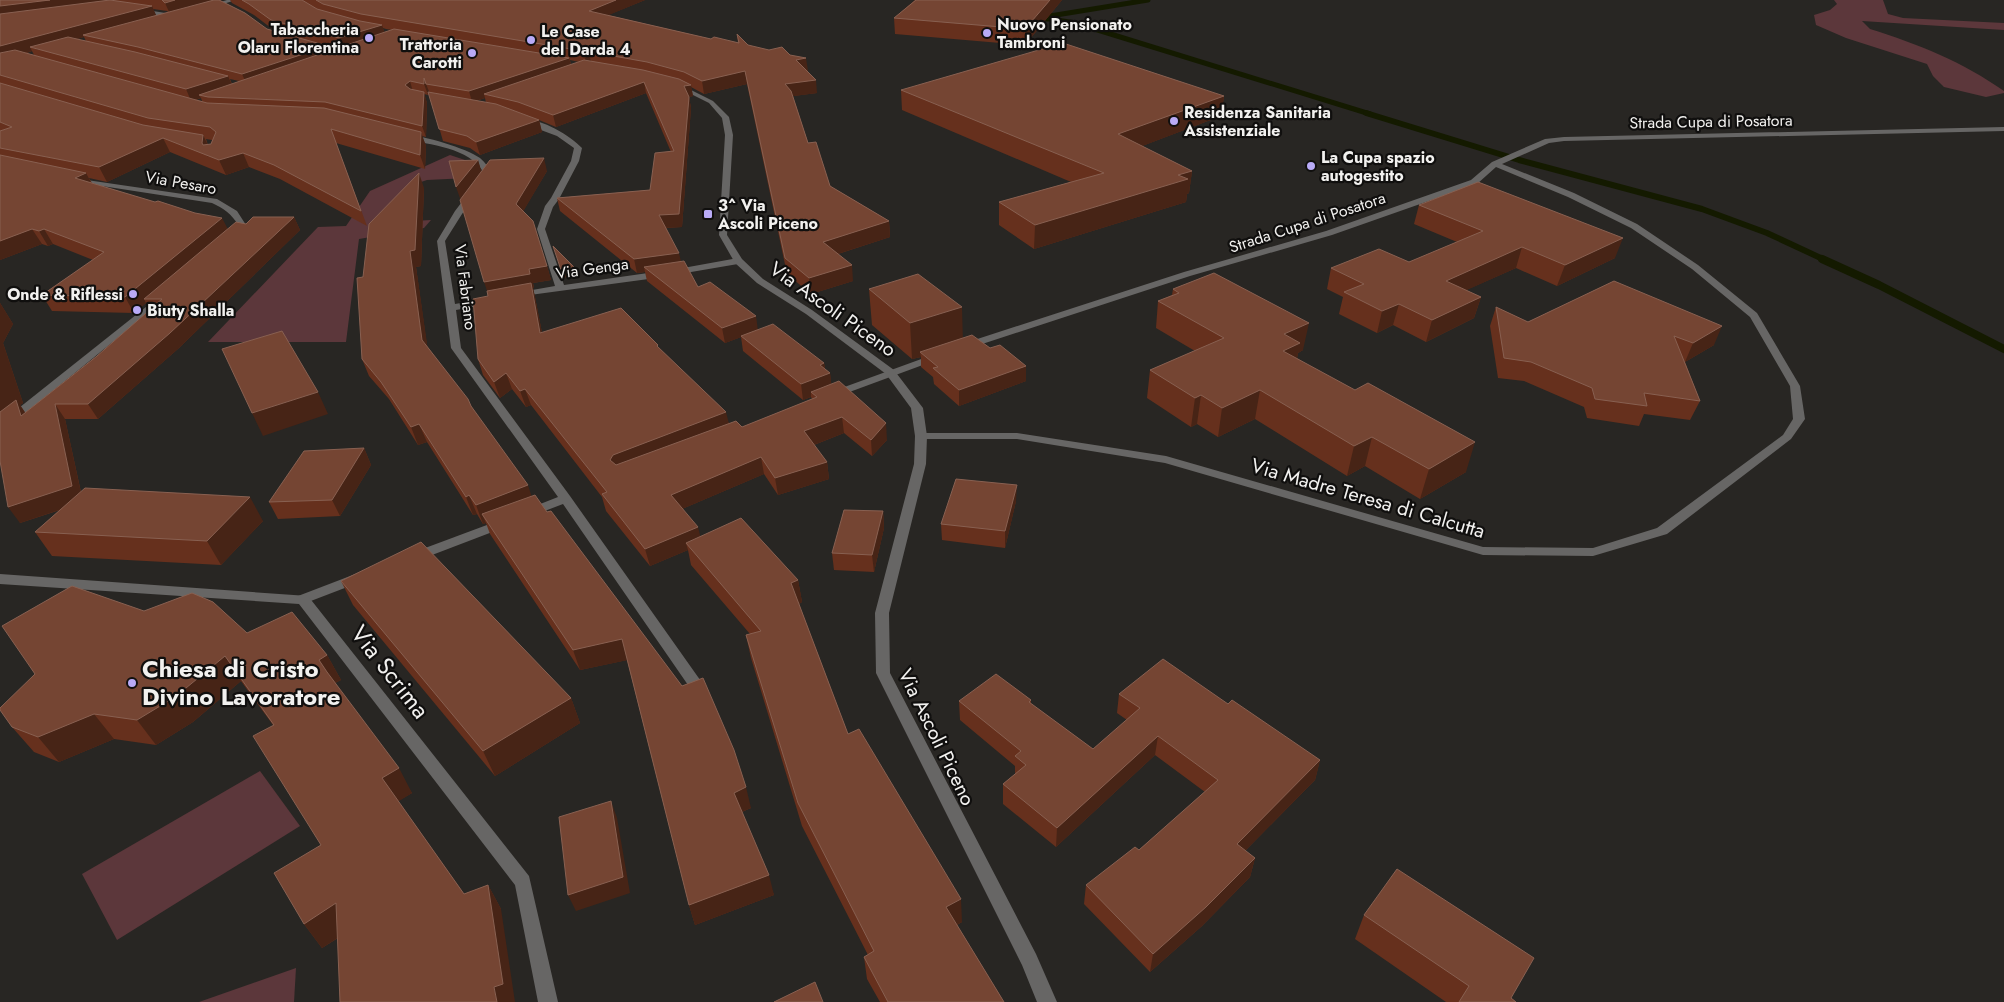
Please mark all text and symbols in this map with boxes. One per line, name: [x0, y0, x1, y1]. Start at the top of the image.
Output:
place label: Nuovo Pensionato Tambroni: [997, 13, 1132, 54]
place label: Tabaccheria Olaru Florentina: [238, 18, 359, 59]
place label: Le Case del Darda 4: [541, 20, 631, 61]
marker: Nuovo Pensionato Tambroni: [981, 27, 993, 39]
marker: Tabaccheria Olaru Florentina: [363, 32, 375, 44]
place label: Trattoria Carotti: [400, 33, 462, 74]
marker: Le Case del Darda 4: [525, 34, 537, 46]
marker: Trattoria Carotti: [466, 47, 478, 59]
place label: Residenza Sanitaria Assistenziale: [1183, 101, 1331, 142]
street label: Strada Cupa di Posatora: [1629, 109, 1793, 134]
marker: Residenza Sanitaria Assistenziale: [1168, 115, 1180, 127]
place label: La Cupa spazio autogestito: [1321, 146, 1435, 187]
marker: La Cupa spazio autogestito: [1305, 160, 1317, 172]
street label: Via Pesaro: [144, 165, 219, 200]
street label: Strada Cupa di Posatora: [1226, 186, 1388, 259]
place label: 3^ Via Ascoli Piceno: [717, 194, 818, 235]
marker: 3^ Via Ascoli Piceno: [702, 208, 714, 220]
street label: Via Fabriano: [449, 243, 482, 331]
street label: Via Genga: [554, 252, 630, 285]
street label: Via Ascoli Piceno: [763, 255, 902, 364]
place label: Onde & Riflessi: [7, 283, 123, 306]
marker: Onde & Riflessi: [127, 288, 139, 300]
place label: Biuty Shalla: [147, 299, 234, 322]
marker: Biuty Shalla: [131, 304, 143, 316]
street label: Via Madre Teresa di Calcutta: [1248, 451, 1488, 546]
street label: Via Scrima: [343, 618, 438, 726]
place label: Chiesa di Cristo Divino Lavoratore: [142, 651, 340, 714]
street label: Via Ascoli Piceno: [891, 664, 982, 811]
marker: Chiesa di Cristo Divino Lavoratore: [126, 677, 138, 689]

